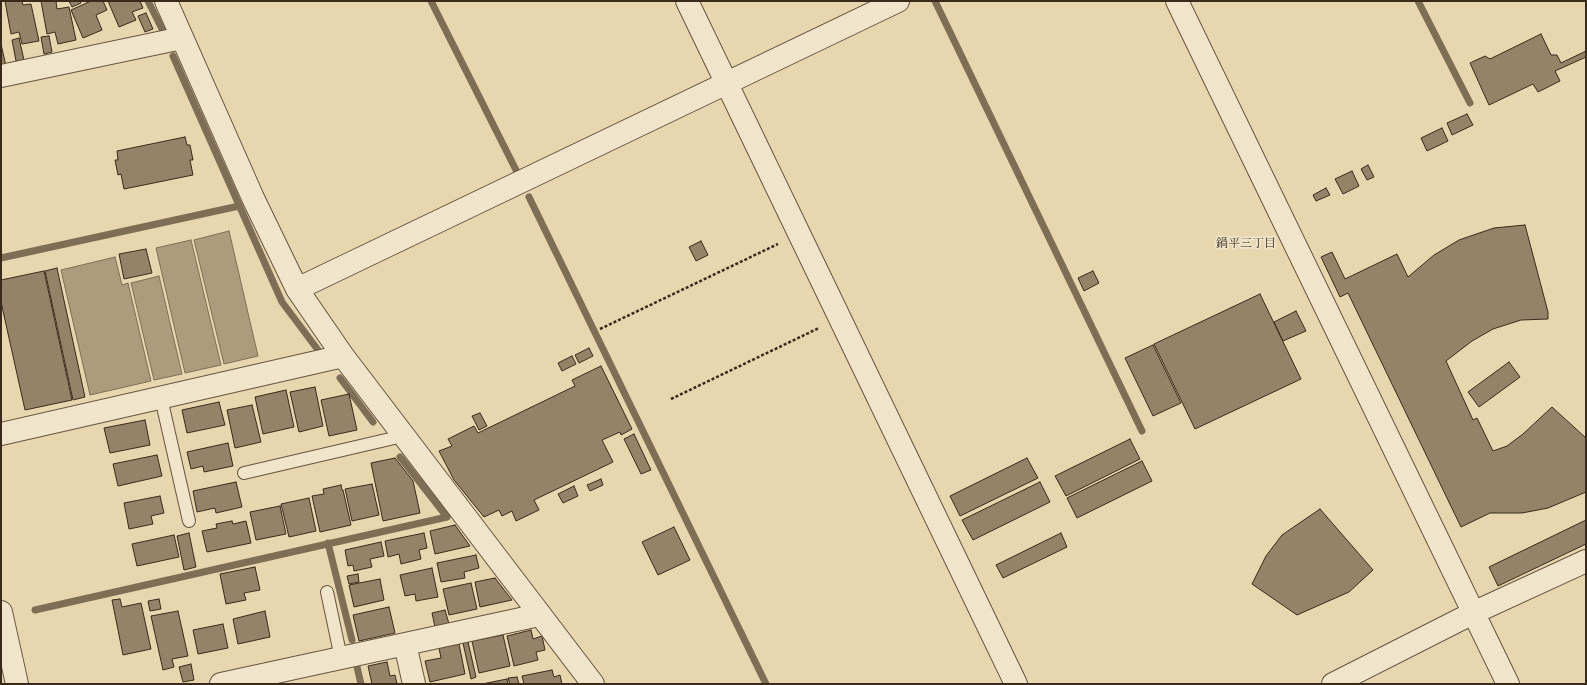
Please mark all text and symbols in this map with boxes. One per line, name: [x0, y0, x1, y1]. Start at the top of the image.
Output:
district label: 鍋平三丁目: [1216, 237, 1276, 251]

